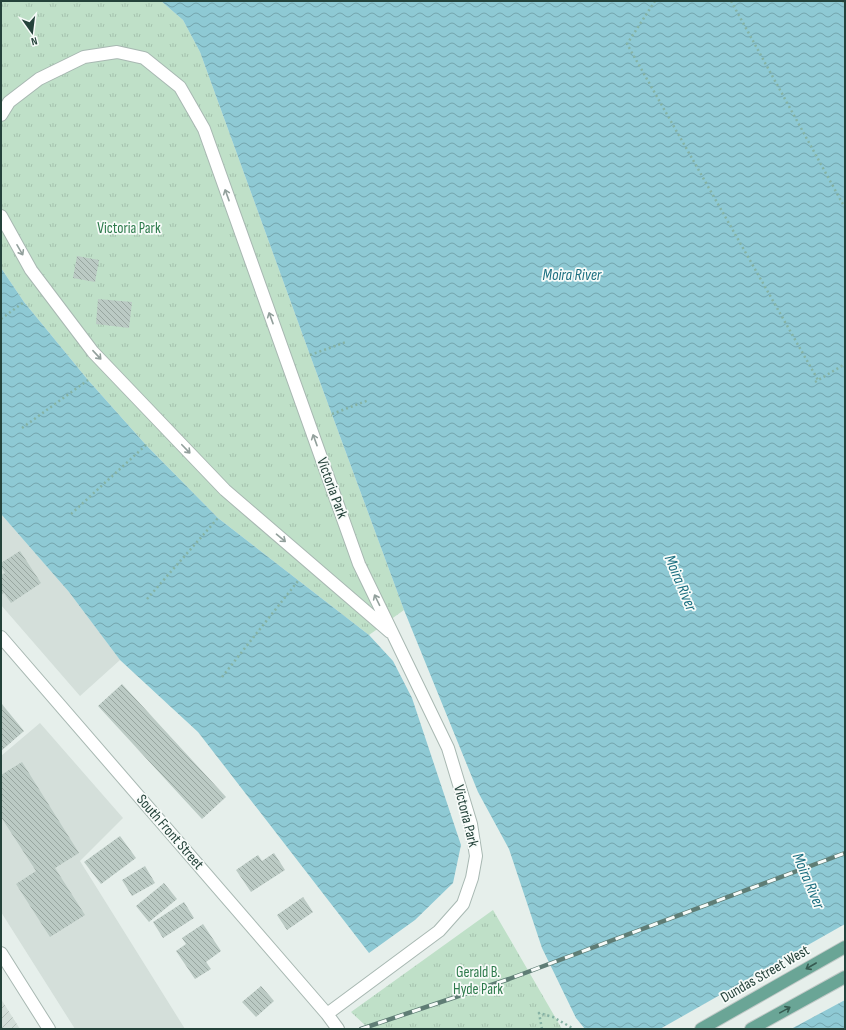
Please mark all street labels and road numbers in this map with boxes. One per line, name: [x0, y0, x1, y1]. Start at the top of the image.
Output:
street label: Victoria Park: [312, 455, 352, 521]
street label: Victoria Park: [449, 783, 483, 849]
street label: South Front Street: [132, 791, 208, 874]
street label: Dundas Street West: [717, 941, 813, 1007]

